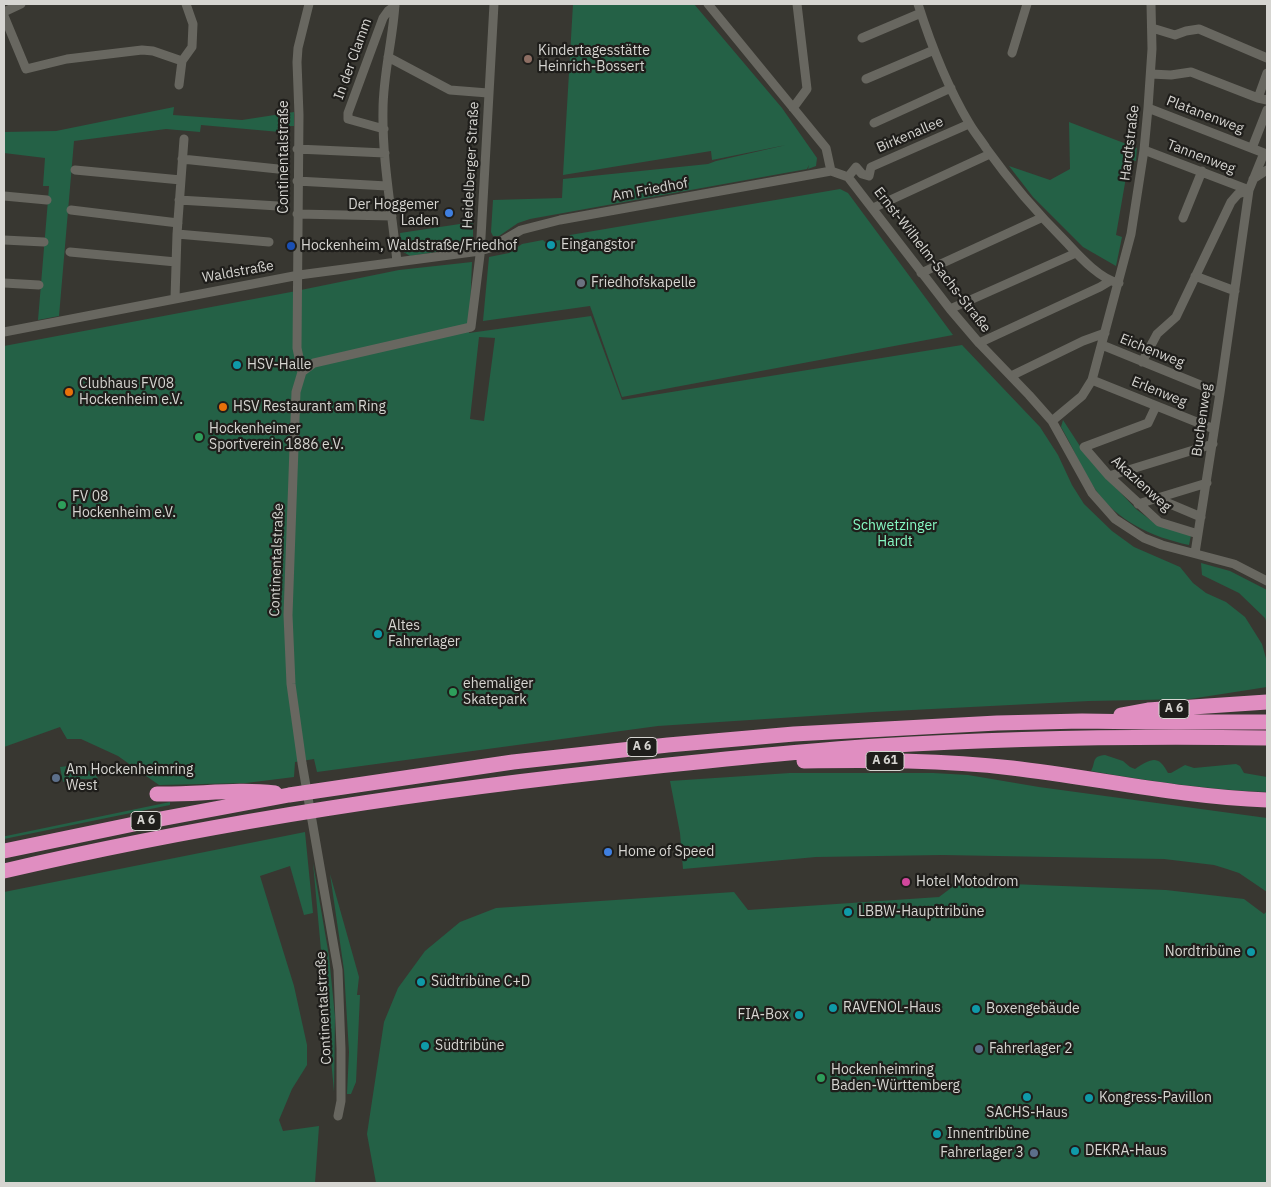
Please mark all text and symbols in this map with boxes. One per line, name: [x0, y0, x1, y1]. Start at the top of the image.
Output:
street label: In der Clamm: [330, 16, 376, 102]
place label: Kindertagesstätte Heinrich-Bossert: [538, 43, 650, 75]
marker: Kindertagesstätte Heinrich-Bossert: [522, 53, 534, 65]
street label: Platanenweg: [1164, 93, 1246, 137]
street label: Continentalstraße: [276, 100, 292, 214]
street label: Heidelberger Straße: [459, 101, 483, 229]
street label: Hardtstraße: [1117, 104, 1143, 182]
street label: Birkenallee: [874, 113, 946, 157]
street label: Tannenweg: [1165, 136, 1237, 178]
street label: Am Friedhof: [611, 175, 689, 205]
street label: Ernst-Wilhelm-Sachs-Straße: [870, 184, 994, 336]
place label: Der Hoggemer Laden: [348, 197, 439, 230]
marker: Der Hoggemer Laden: [443, 207, 455, 219]
place label: Eingangstor: [561, 237, 635, 253]
place label: Hockenheim, Waldstraße/Friedhof: [301, 238, 517, 254]
marker: Eingangstor: [545, 239, 557, 251]
marker: Hockenheim, Waldstraße/Friedhof: [285, 240, 297, 252]
street label: Waldstraße: [201, 257, 275, 287]
place label: Friedhofskapelle: [591, 275, 696, 291]
marker: Friedhofskapelle: [575, 277, 587, 289]
street label: Eichenweg: [1117, 330, 1187, 372]
place label: HSV-Halle: [247, 357, 311, 373]
marker: HSV-Halle: [231, 359, 243, 371]
street label: Erlenweg: [1129, 373, 1189, 411]
place label: Clubhaus FV08 Hockenheim e.V.: [79, 376, 183, 408]
street label: Buchenweg: [1189, 382, 1215, 458]
marker: Clubhaus FV08 Hockenheim e.V.: [63, 386, 75, 398]
place label: HSV Restaurant am Ring: [233, 399, 386, 415]
marker: HSV Restaurant am Ring: [217, 401, 229, 413]
place label: Hockenheimer Sportverein 1886 e.V.: [209, 421, 344, 454]
marker: Hockenheimer Sportverein 1886 e.V.: [193, 431, 205, 443]
street label: Akazienweg: [1107, 453, 1175, 515]
place label: FV 08 Hockenheim e.V.: [72, 489, 176, 522]
marker: FV 08 Hockenheim e.V.: [56, 499, 68, 511]
street label: Continentalstraße: [267, 503, 287, 617]
park label: Schwetzinger Hardt: [853, 518, 937, 550]
place label: Altes Fahrerlager: [388, 618, 460, 650]
marker: Altes Fahrerlager: [372, 628, 384, 640]
place label: ehemaliger Skatepark: [463, 676, 533, 709]
marker: ehemaliger Skatepark: [447, 686, 459, 698]
road number: A 6: [1159, 700, 1189, 719]
road number: A 6: [627, 738, 657, 756]
road number: A 61: [866, 751, 904, 770]
place label: Am Hockenheimring West: [66, 762, 193, 794]
marker: Am Hockenheimring West: [50, 772, 62, 784]
road number: A 6: [131, 811, 161, 830]
place label: Home of Speed: [618, 844, 714, 860]
marker: Home of Speed: [602, 846, 614, 858]
place label: Hotel Motodrom: [916, 874, 1019, 890]
marker: Hotel Motodrom: [900, 876, 912, 888]
place label: LBBW-Haupttribüne: [858, 904, 985, 920]
marker: LBBW-Haupttribüne: [842, 906, 854, 918]
place label: Nordtribüne: [1165, 944, 1241, 960]
marker: Nordtribüne: [1245, 946, 1257, 958]
street label: Continentalstraße: [313, 951, 335, 1065]
place label: Südtribüne C+D: [431, 974, 530, 990]
marker: Südtribüne C+D: [415, 976, 427, 988]
place label: RAVENOL-Haus: [843, 1000, 941, 1016]
place label: Boxengebäude: [986, 1001, 1080, 1017]
marker: RAVENOL-Haus: [827, 1002, 839, 1014]
marker: Boxengebäude: [970, 1003, 982, 1015]
place label: FIA-Box: [737, 1007, 789, 1023]
marker: FIA-Box: [793, 1009, 805, 1021]
place label: Südtribüne: [435, 1038, 504, 1054]
marker: Südtribüne: [419, 1040, 431, 1052]
place label: Fahrerlager 2: [989, 1041, 1073, 1057]
marker: Fahrerlager 2: [973, 1043, 985, 1055]
place label: Hockenheimring Baden-Württemberg: [831, 1062, 960, 1094]
marker: Hockenheimring Baden-Württemberg: [815, 1072, 827, 1084]
place label: Kongress-Pavillon: [1099, 1090, 1212, 1106]
marker: SACHS-Haus: [1021, 1091, 1033, 1103]
marker: Kongress-Pavillon: [1083, 1092, 1095, 1104]
place label: SACHS-Haus: [986, 1105, 1068, 1121]
place label: Innentribüne: [947, 1126, 1029, 1142]
marker: Innentribüne: [931, 1128, 943, 1140]
place label: DEKRA-Haus: [1085, 1143, 1167, 1159]
place label: Fahrerlager 3: [940, 1145, 1024, 1161]
marker: DEKRA-Haus: [1069, 1145, 1081, 1157]
marker: Fahrerlager 3: [1028, 1147, 1040, 1159]

